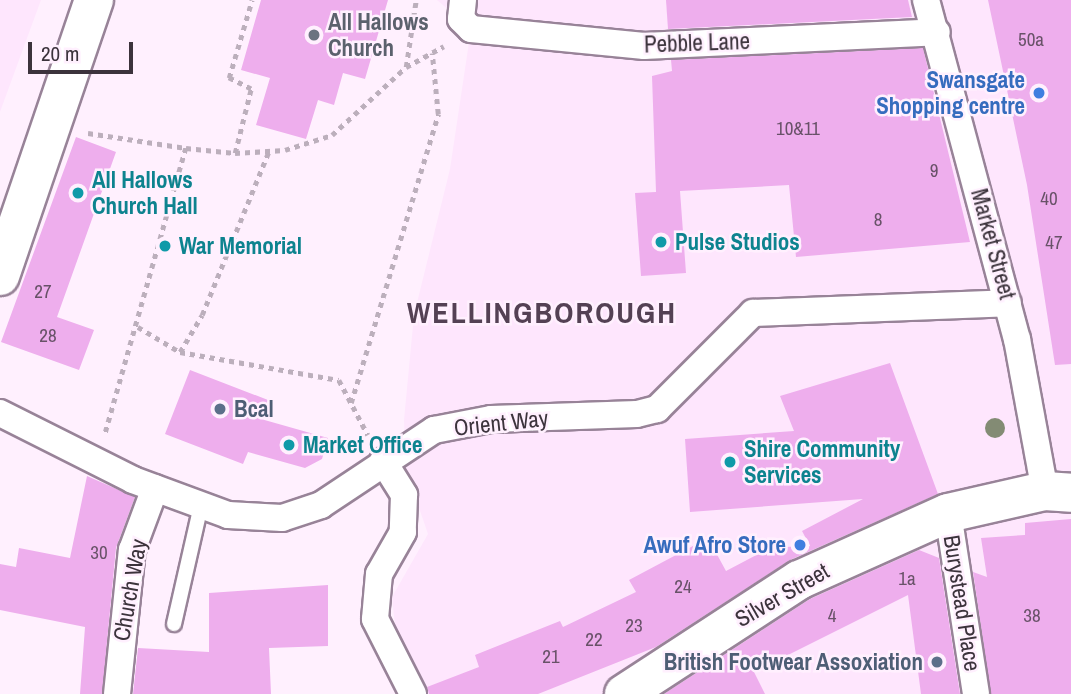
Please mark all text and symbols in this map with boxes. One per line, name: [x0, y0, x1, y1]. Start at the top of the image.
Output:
place label: All Hallows Church: [328, 8, 429, 62]
marker: All Hallows Church: [306, 27, 322, 43]
street label: Pebble Lane: [644, 27, 750, 59]
scale bar: [32, 28, 136, 72]
house number: 50a: [1018, 29, 1044, 51]
text: 20 m: [41, 39, 79, 68]
place label: Swansgate Shopping centre: [876, 66, 1025, 120]
marker: Swansgate Shopping centre: [1031, 85, 1047, 101]
house number: 10&11: [776, 118, 820, 140]
house number: 9: [930, 160, 938, 182]
place label: All Hallows Church Hall: [92, 166, 198, 220]
marker: All Hallows Church Hall: [70, 185, 86, 201]
street label: Market Street: [965, 186, 1021, 302]
house number: 40: [1040, 188, 1058, 210]
house number: 8: [874, 209, 882, 231]
place label: Pulse Studios: [675, 228, 800, 256]
place label: War Memorial: [179, 232, 302, 260]
house number: 47: [1045, 232, 1063, 254]
marker: Pulse Studios: [653, 234, 669, 250]
marker: War Memorial: [157, 238, 173, 254]
house number: 27: [34, 281, 52, 303]
district label: WELLINGBOROUGH: [409, 294, 675, 330]
house number: 28: [39, 325, 57, 347]
place label: Bcal: [234, 395, 274, 423]
marker: Bcal: [212, 401, 228, 417]
street label: Orient Way: [452, 404, 550, 442]
place label: Market Office: [303, 431, 422, 459]
place label: Shire Community Services: [744, 435, 900, 489]
marker: Market Office: [281, 437, 297, 453]
marker: Shire Community Services: [722, 454, 738, 470]
place label: Awuf Afro Store: [643, 531, 786, 559]
street label: Burystead Place: [938, 533, 986, 673]
street label: Church Way: [107, 537, 153, 643]
marker: Awuf Afro Store: [792, 537, 808, 553]
house number: 30: [90, 542, 108, 564]
street label: Silver Street: [730, 557, 834, 633]
house number: 1a: [898, 568, 916, 590]
house number: 24: [674, 576, 692, 598]
house number: 4: [828, 605, 836, 627]
house number: 38: [1023, 605, 1041, 627]
house number: 23: [625, 615, 643, 637]
house number: 22: [585, 629, 603, 651]
house number: 21: [542, 646, 560, 668]
place label: British Footwear Assoxiation: [663, 648, 923, 676]
marker: British Footwear Assoxiation: [929, 654, 945, 670]

